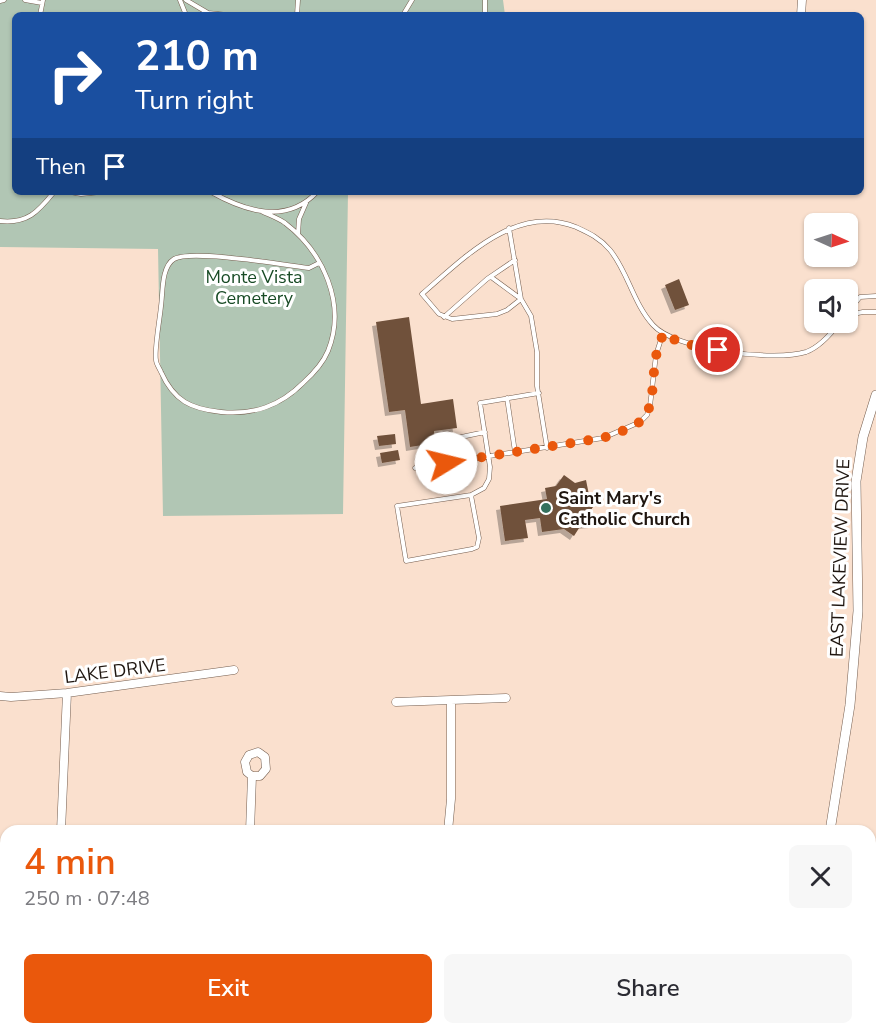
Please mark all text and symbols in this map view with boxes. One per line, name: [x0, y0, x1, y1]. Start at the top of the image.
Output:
text: 210 m: [135, 28, 259, 85]
icon: right: [36, 36, 114, 114]
text: Turn right: [135, 82, 253, 119]
icon: arrive: [98, 150, 131, 183]
text: Then: [36, 152, 86, 182]
north arrow: [804, 213, 858, 267]
map controls: [804, 213, 858, 333]
park label: Monte Vista Cemetery: [205, 265, 303, 310]
button: sound: [804, 279, 858, 333]
pin: [692, 324, 743, 375]
icon: arrive: [701, 333, 734, 366]
position arrow: [414, 431, 478, 495]
street label: EAST LAKEVIEW DRIVE: [825, 458, 855, 658]
place label: Saint Mary's Catholic Church: [558, 486, 690, 531]
marker: Saint Mary's Catholic Church: [539, 501, 553, 515]
street label: LAKE DRIVE: [63, 653, 167, 689]
text: 4 min: [24, 838, 116, 887]
button: close: [789, 845, 852, 908]
text: 250 m · 07:48: [24, 885, 150, 912]
button: Exit: [24, 954, 432, 1023]
button: Share: [444, 954, 852, 1023]

